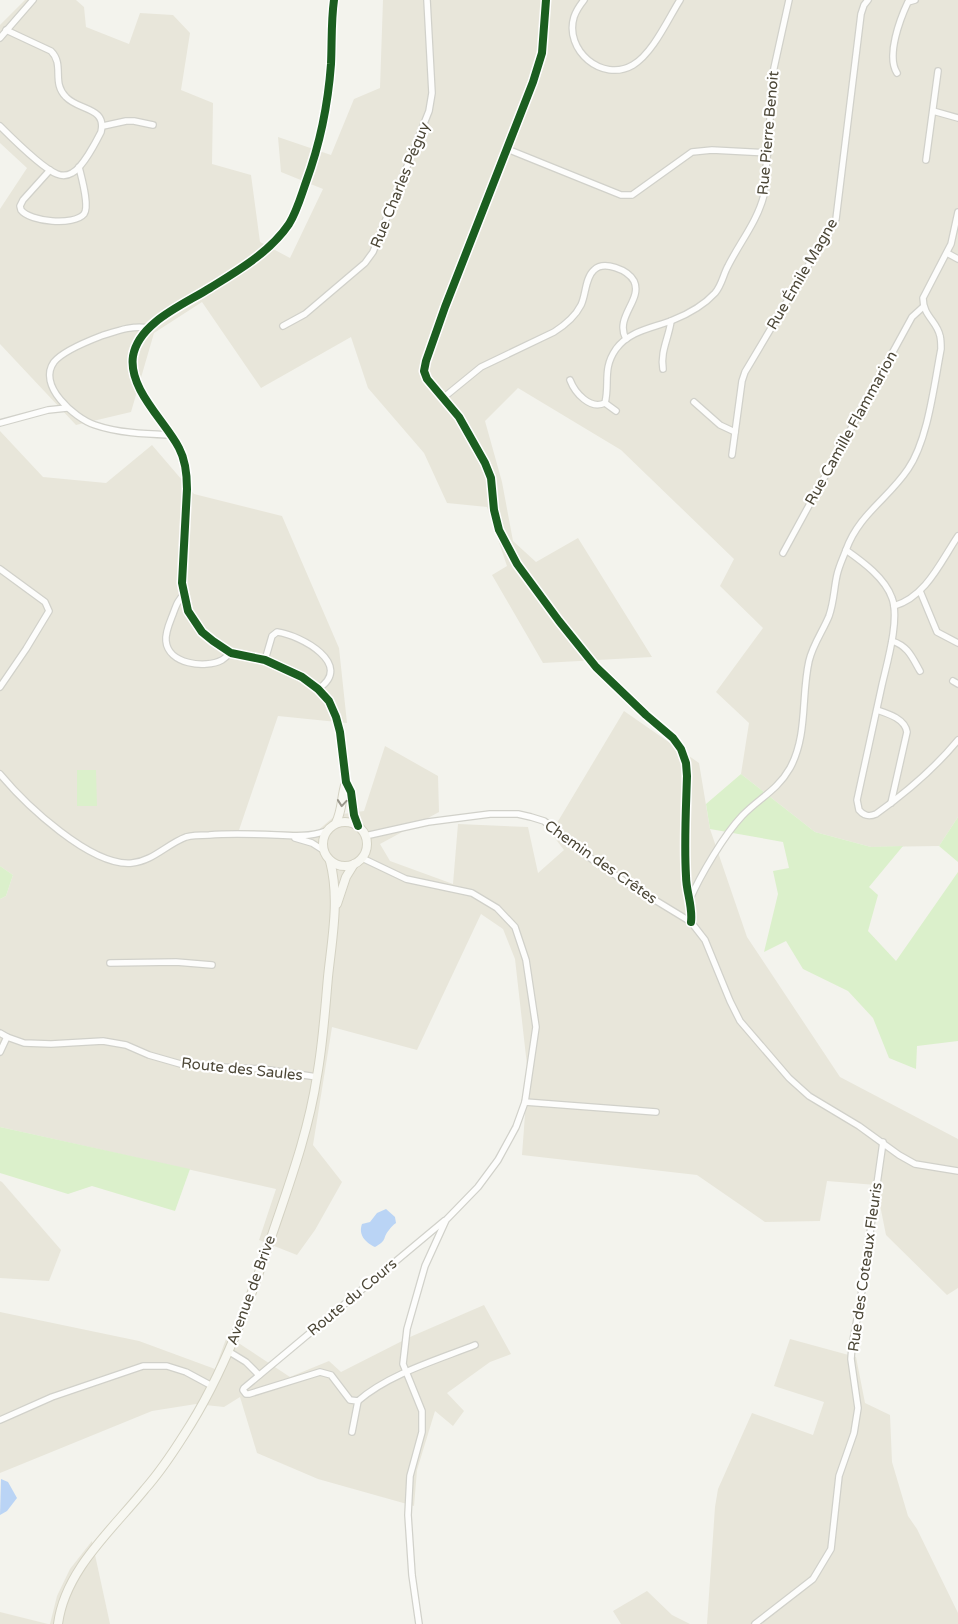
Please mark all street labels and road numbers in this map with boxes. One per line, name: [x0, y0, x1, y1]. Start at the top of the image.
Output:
street label: Rue Pierre Benoit: [754, 70, 782, 196]
street label: Rue Charles Péguy: [367, 119, 433, 251]
street label: Rue Émile Magne: [763, 215, 841, 333]
street label: Rue Camille Flammarion: [801, 348, 901, 508]
street label: Chemin des Crêtes: [541, 816, 661, 908]
street label: Route des Saules: [180, 1054, 304, 1084]
street label: Rue des Coteaux Fleuris: [844, 1181, 886, 1353]
street label: Avenue de Brive: [223, 1233, 279, 1347]
street label: Route du Cours: [304, 1254, 400, 1340]

